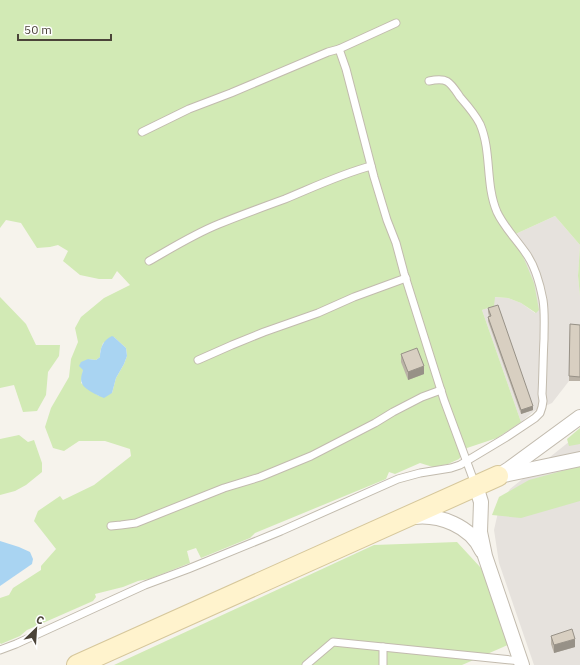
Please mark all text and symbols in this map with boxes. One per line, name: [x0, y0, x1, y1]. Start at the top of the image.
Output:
scale bar: [18, 16, 111, 42]
text: 50 m: [24, 22, 52, 37]
north arrow: [16, 609, 56, 649]
text: С: [34, 612, 46, 628]

